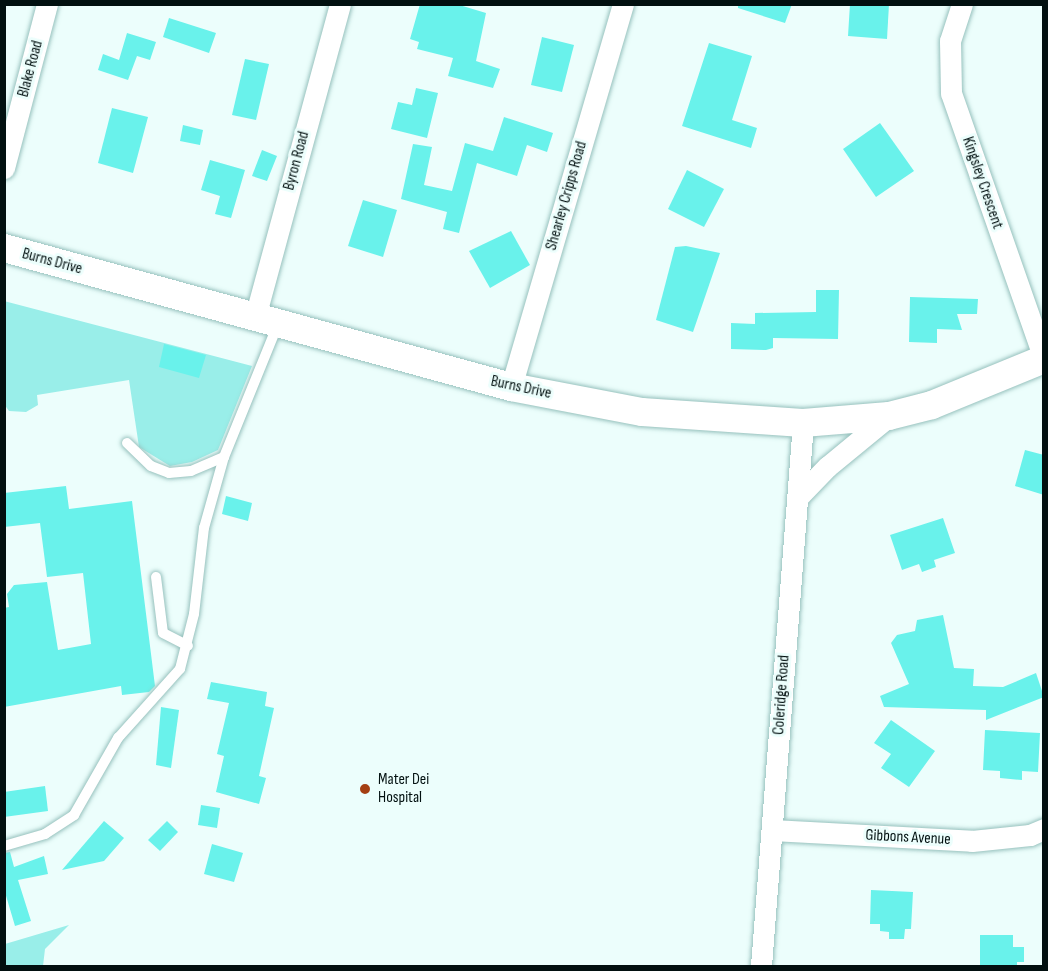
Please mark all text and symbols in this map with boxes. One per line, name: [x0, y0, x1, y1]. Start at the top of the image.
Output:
street label: Blake Road: [14, 39, 48, 99]
street label: Byron Road: [280, 129, 314, 193]
street label: Kingsley Crescent: [957, 134, 1007, 232]
street label: Shearley Cripps Road: [542, 139, 592, 253]
street label: Burns Drive: [20, 245, 84, 279]
street label: Burns Drive: [489, 372, 553, 404]
street label: Coleridge Road: [770, 654, 794, 736]
place label: Mater Dei Hospital: [378, 770, 429, 808]
marker: Mater Dei Hospital: [356, 780, 374, 798]
street label: Gibbons Avenue: [865, 826, 951, 850]

